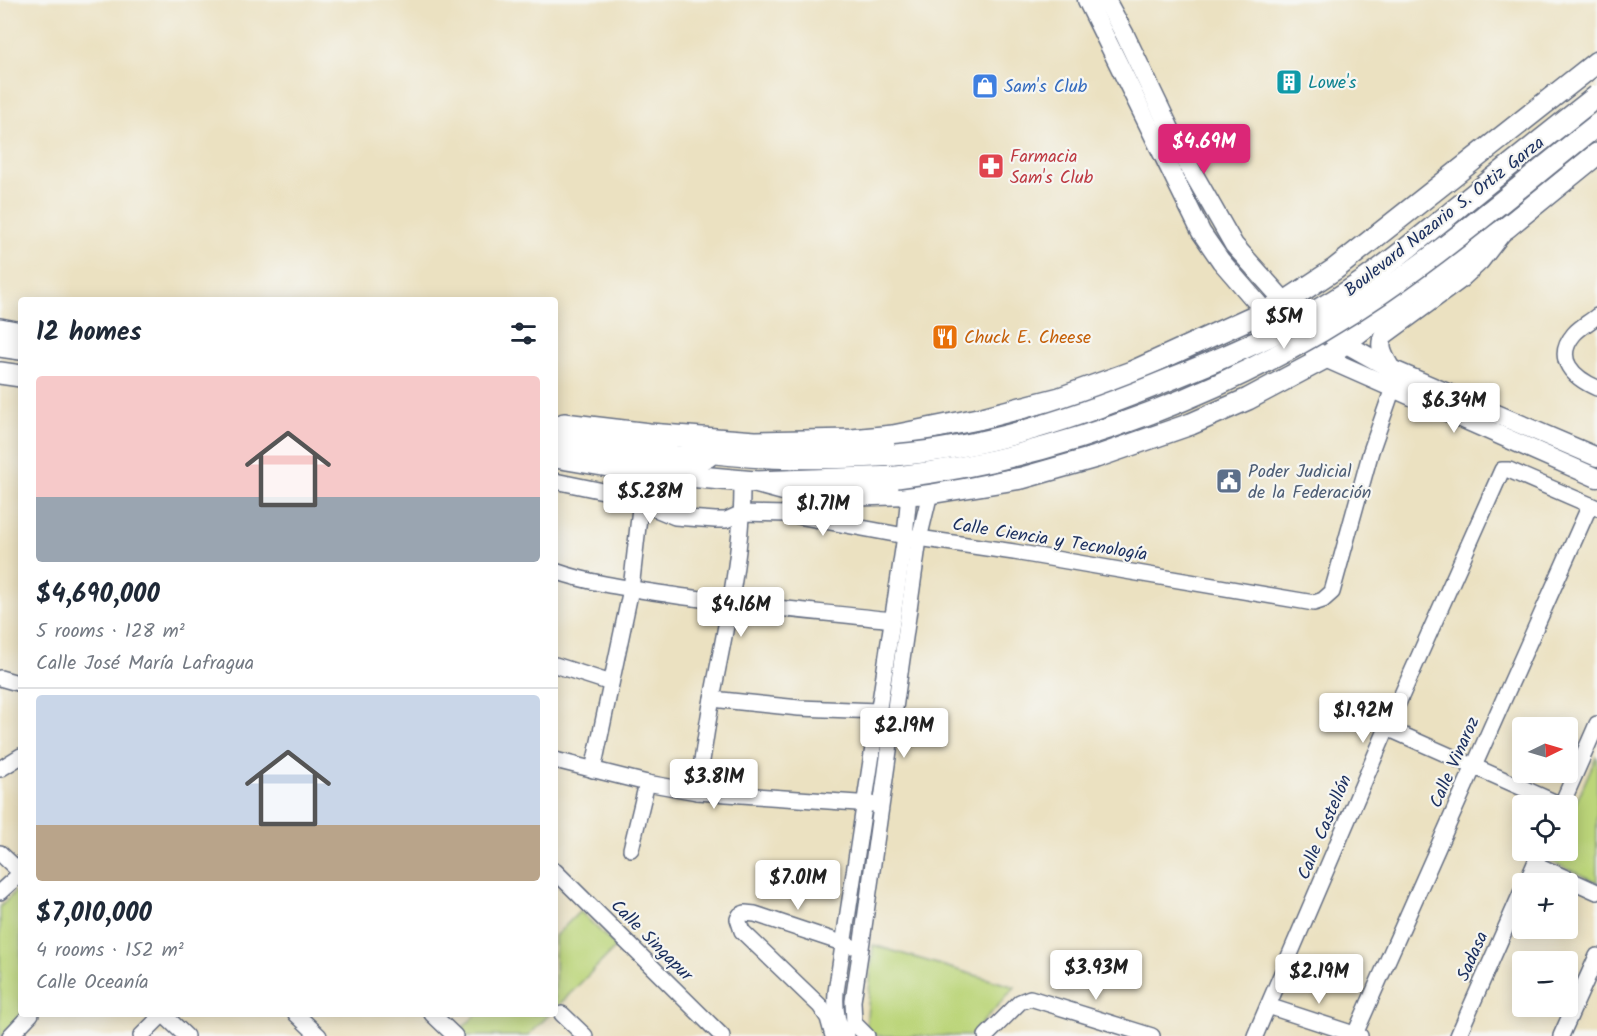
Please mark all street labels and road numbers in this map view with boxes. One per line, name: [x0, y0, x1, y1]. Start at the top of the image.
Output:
street label: Boulevard Nazario S. Ortiz Garza: [1338, 129, 1551, 305]
street label: Calle Ciencia y Tecnología: [950, 511, 1149, 570]
street label: Calle Vinaroz: [1422, 712, 1488, 813]
street label: Calle Castellón: [1290, 770, 1361, 885]
street label: Calle Singapur: [603, 893, 700, 990]
street label: Sadasa: [1450, 927, 1497, 986]

